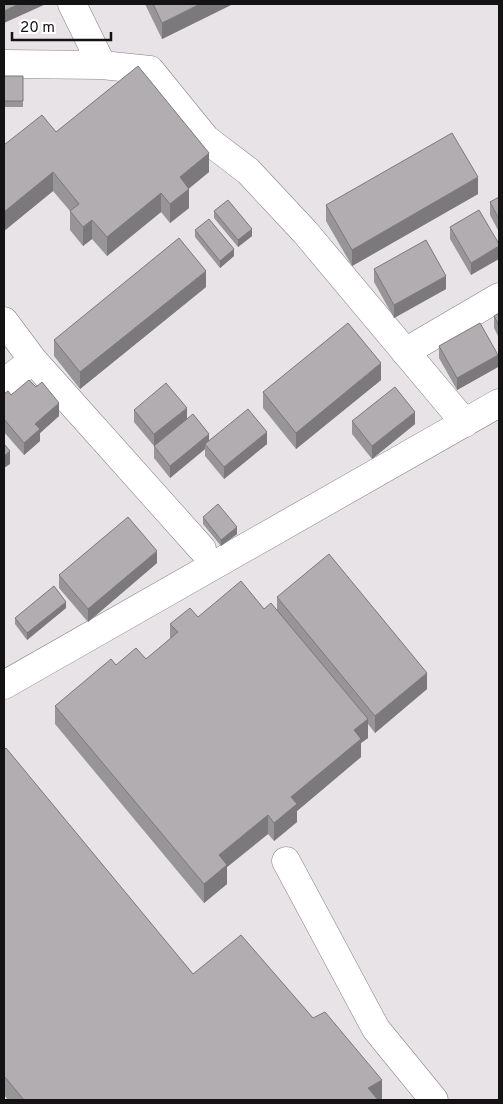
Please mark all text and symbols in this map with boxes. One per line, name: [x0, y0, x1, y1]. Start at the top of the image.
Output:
scale bar: [12, 10, 111, 42]
text: 20 m: [20, 19, 55, 38]

